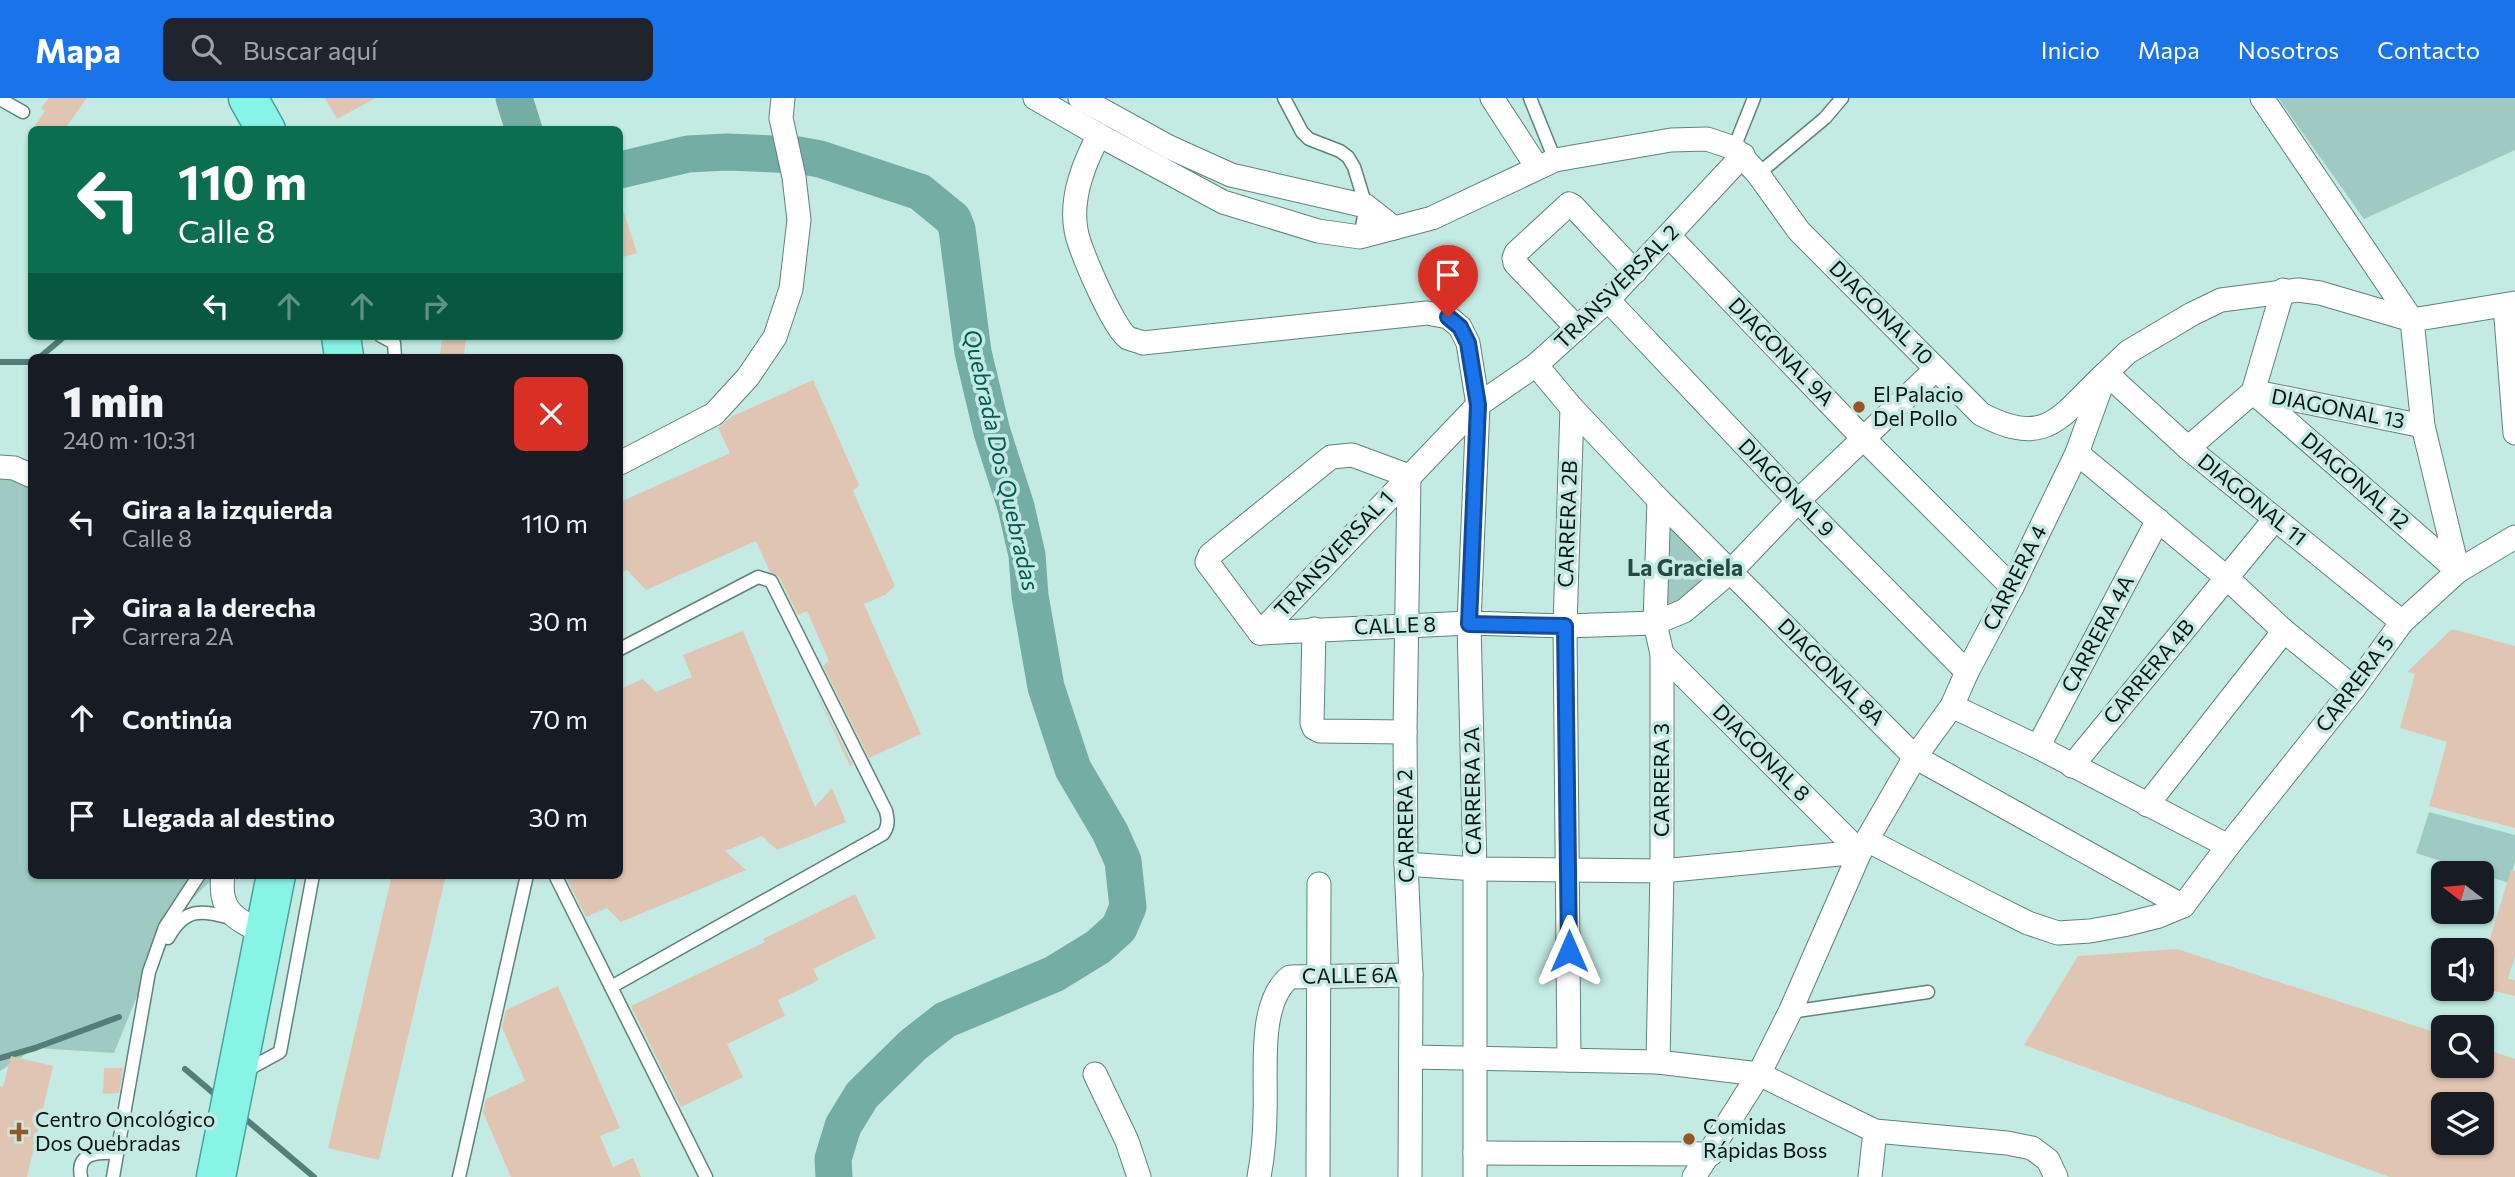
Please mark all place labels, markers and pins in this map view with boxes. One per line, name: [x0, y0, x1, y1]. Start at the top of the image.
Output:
pin: [1418, 245, 1478, 317]
place label: El Palacio Del Pollo: [1873, 381, 1964, 430]
marker: El Palacio Del Pollo: [1851, 399, 1867, 415]
place label: Centro Oncológico Dos Quebradas: [35, 1106, 215, 1155]
place label: Comidas Rápidas Boss: [1703, 1113, 1827, 1162]
marker: Centro Oncológico Dos Quebradas: [9, 1122, 29, 1142]
marker: Comidas Rápidas Boss: [1681, 1131, 1697, 1147]

